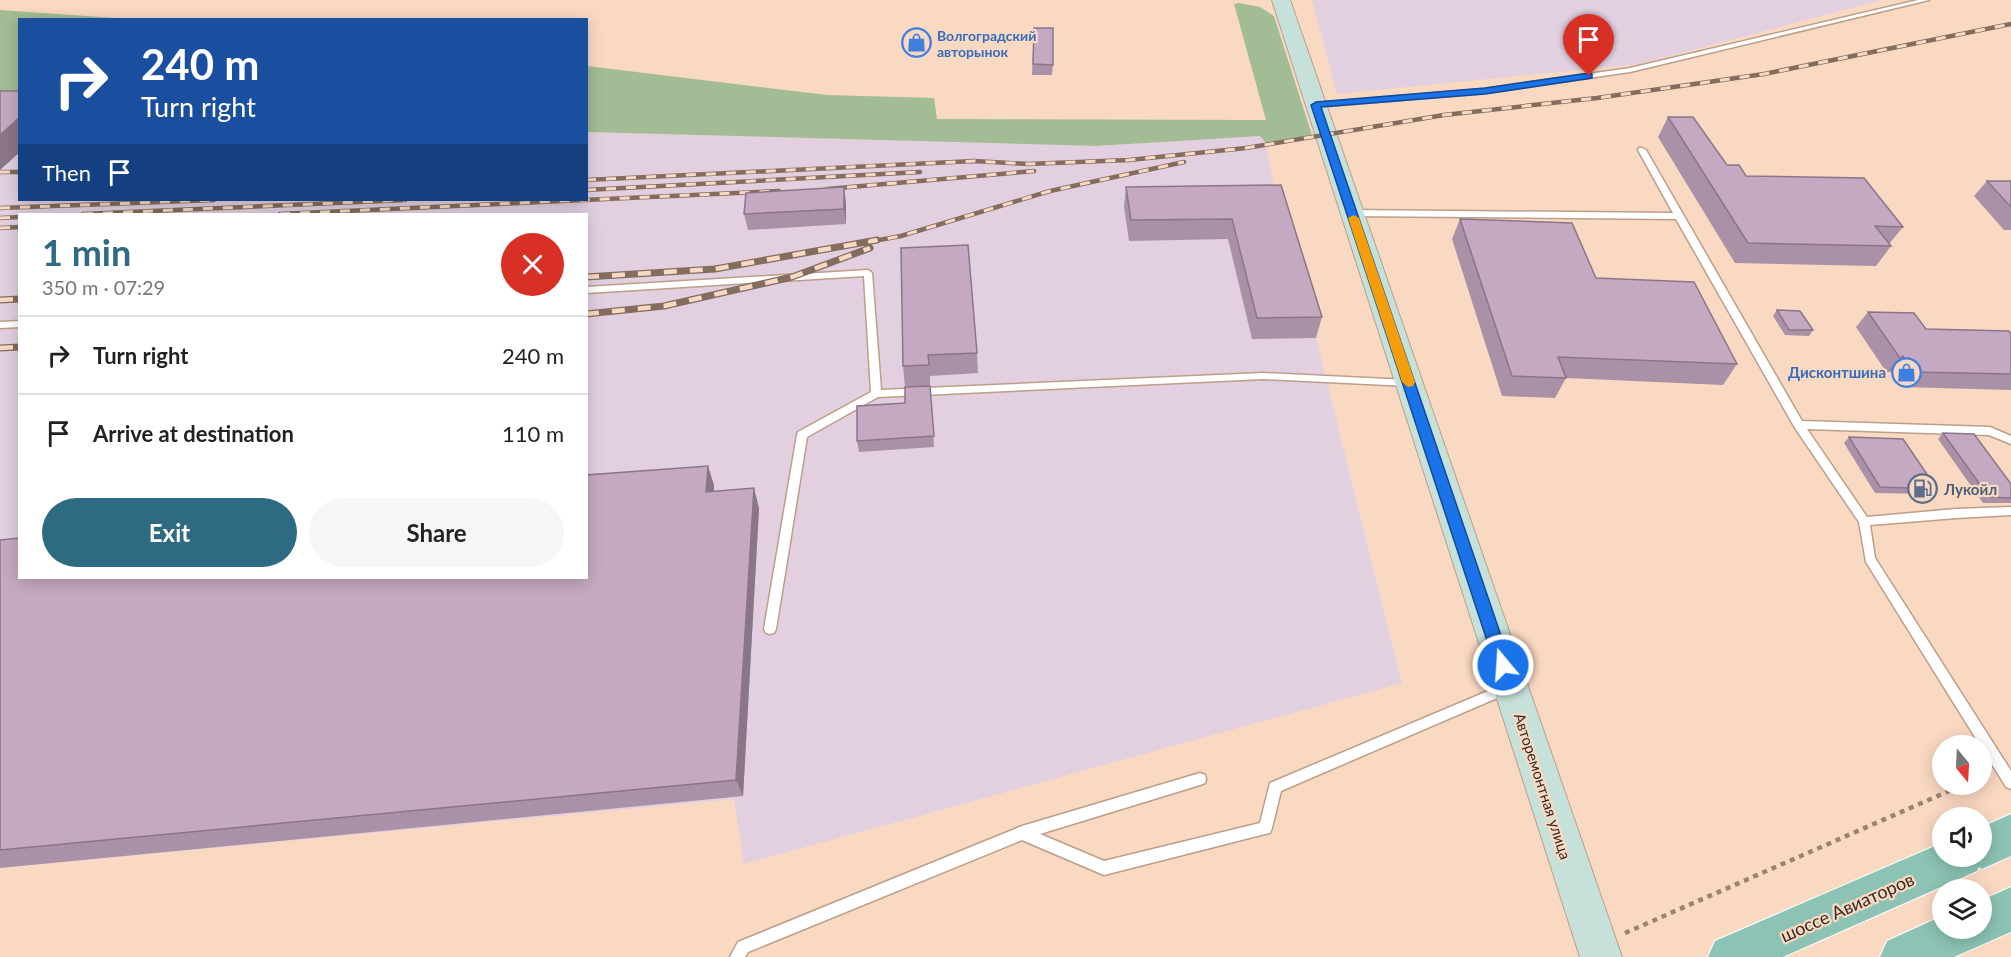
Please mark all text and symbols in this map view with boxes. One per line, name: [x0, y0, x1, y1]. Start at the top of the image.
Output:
pin: [1563, 14, 1614, 76]
icon: arrive: [1572, 23, 1605, 56]
shop icon: Волгоградский авторынок: [900, 27, 932, 59]
place label: Волгоградский авторынок: [937, 27, 1036, 60]
text: 240 m: [141, 39, 259, 89]
icon: right: [42, 42, 120, 120]
text: Turn right: [141, 90, 256, 123]
icon: arrive: [103, 156, 136, 189]
text: Then: [42, 159, 91, 186]
text: 1 min: [42, 230, 131, 274]
button: close: [501, 233, 564, 296]
text: 350 m · 07:29: [42, 275, 165, 299]
icon: right: [42, 339, 75, 372]
text: Turn right: [93, 342, 188, 369]
text: 240 m: [502, 342, 564, 369]
shop icon: Дисконтшина: [1891, 356, 1923, 388]
place label: Дисконтшина: [1788, 363, 1886, 381]
icon: arrive: [42, 417, 75, 450]
text: Arrive at destination: [93, 420, 294, 447]
text: 110 m: [502, 420, 564, 447]
fuel station icon: Лукойл: [1907, 473, 1939, 505]
place label: Лукойл: [1943, 480, 1997, 498]
button: Exit: [42, 498, 297, 567]
button: Share: [309, 498, 564, 567]
position arrow: [1471, 633, 1535, 697]
street label: Авторемонтная улица: [1511, 711, 1575, 861]
north arrow: [1932, 735, 1992, 795]
map controls: [1932, 735, 1992, 939]
button: sound: [1932, 807, 1992, 867]
street label: шоссе Авиаторов: [1777, 868, 1917, 946]
button: layers: [1932, 879, 1992, 939]

